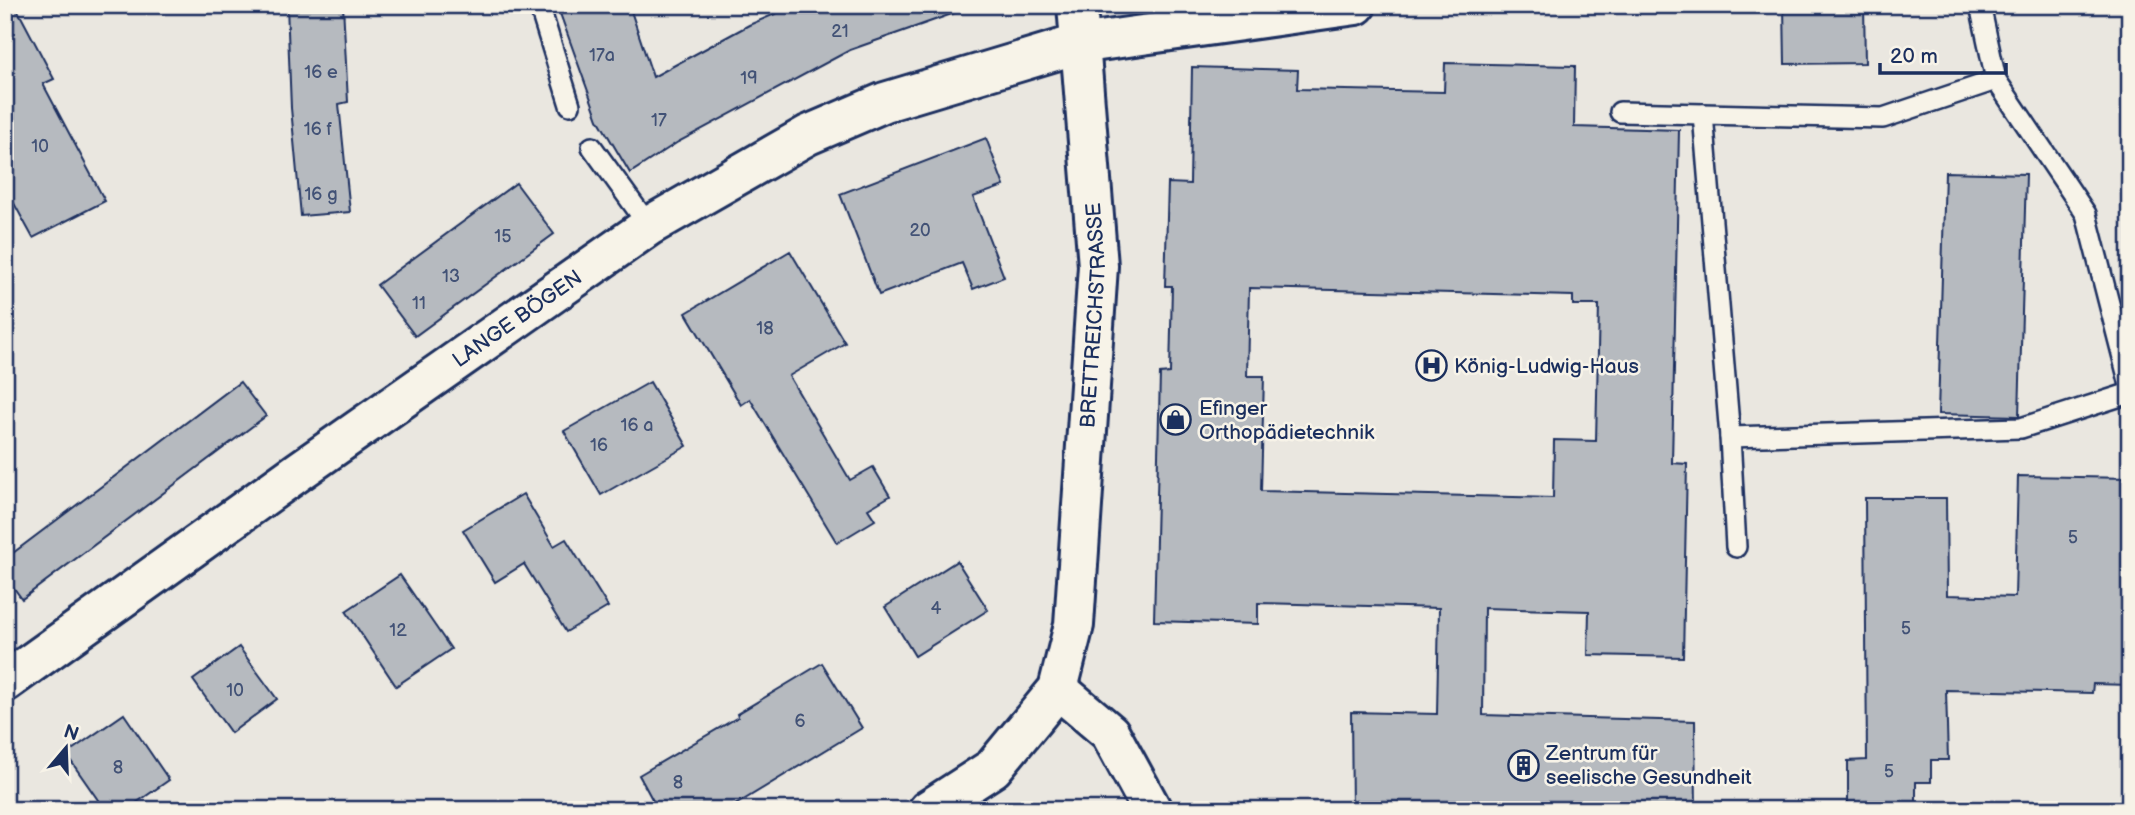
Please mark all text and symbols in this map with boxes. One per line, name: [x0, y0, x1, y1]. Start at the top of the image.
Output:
house number: 21: [831, 21, 849, 42]
scale bar: [1880, 32, 2006, 76]
text: 20 m: [1890, 44, 1938, 69]
house number: 17a: [589, 45, 615, 66]
house number: 16 e: [304, 62, 338, 83]
house number: 19: [740, 68, 758, 89]
house number: 17: [651, 110, 667, 131]
house number: 16 f: [304, 119, 333, 140]
house number: 10: [31, 136, 49, 157]
house number: 16 g: [304, 184, 338, 205]
street label: BRETTREICHSTRASSE: [1075, 202, 1111, 429]
house number: 20: [909, 220, 931, 241]
house number: 15: [494, 226, 512, 247]
street label: LANGE BÖGEN: [448, 265, 587, 373]
house number: 13: [442, 266, 460, 287]
house number: 11: [412, 293, 426, 314]
house number: 18: [756, 318, 774, 339]
hospital icon: König-Ludwig-Haus: [1414, 349, 1448, 383]
place label: König-Ludwig-Haus: [1454, 354, 1639, 379]
place label: Efinger Orthopädietechnik: [1199, 396, 1375, 445]
shop icon: Efinger Orthopädietechnik: [1159, 403, 1193, 437]
house number: 16 a: [620, 415, 654, 436]
house number: 16: [590, 435, 608, 456]
house number: 5: [2068, 527, 2078, 548]
house number: 4: [931, 598, 942, 619]
house number: 5: [1901, 618, 1911, 639]
house number: 12: [389, 620, 407, 641]
house number: 10: [226, 680, 244, 701]
house number: 6: [795, 711, 806, 732]
north arrow: [32, 714, 102, 784]
text: N: [61, 720, 82, 747]
place label: Zentrum für seelische Gesundheit: [1545, 741, 1752, 790]
building icon: Zentrum für seelische Gesundheit: [1506, 748, 1540, 782]
house number: 8: [113, 757, 123, 778]
house number: 5: [1884, 761, 1894, 782]
house number: 8: [673, 772, 683, 793]

